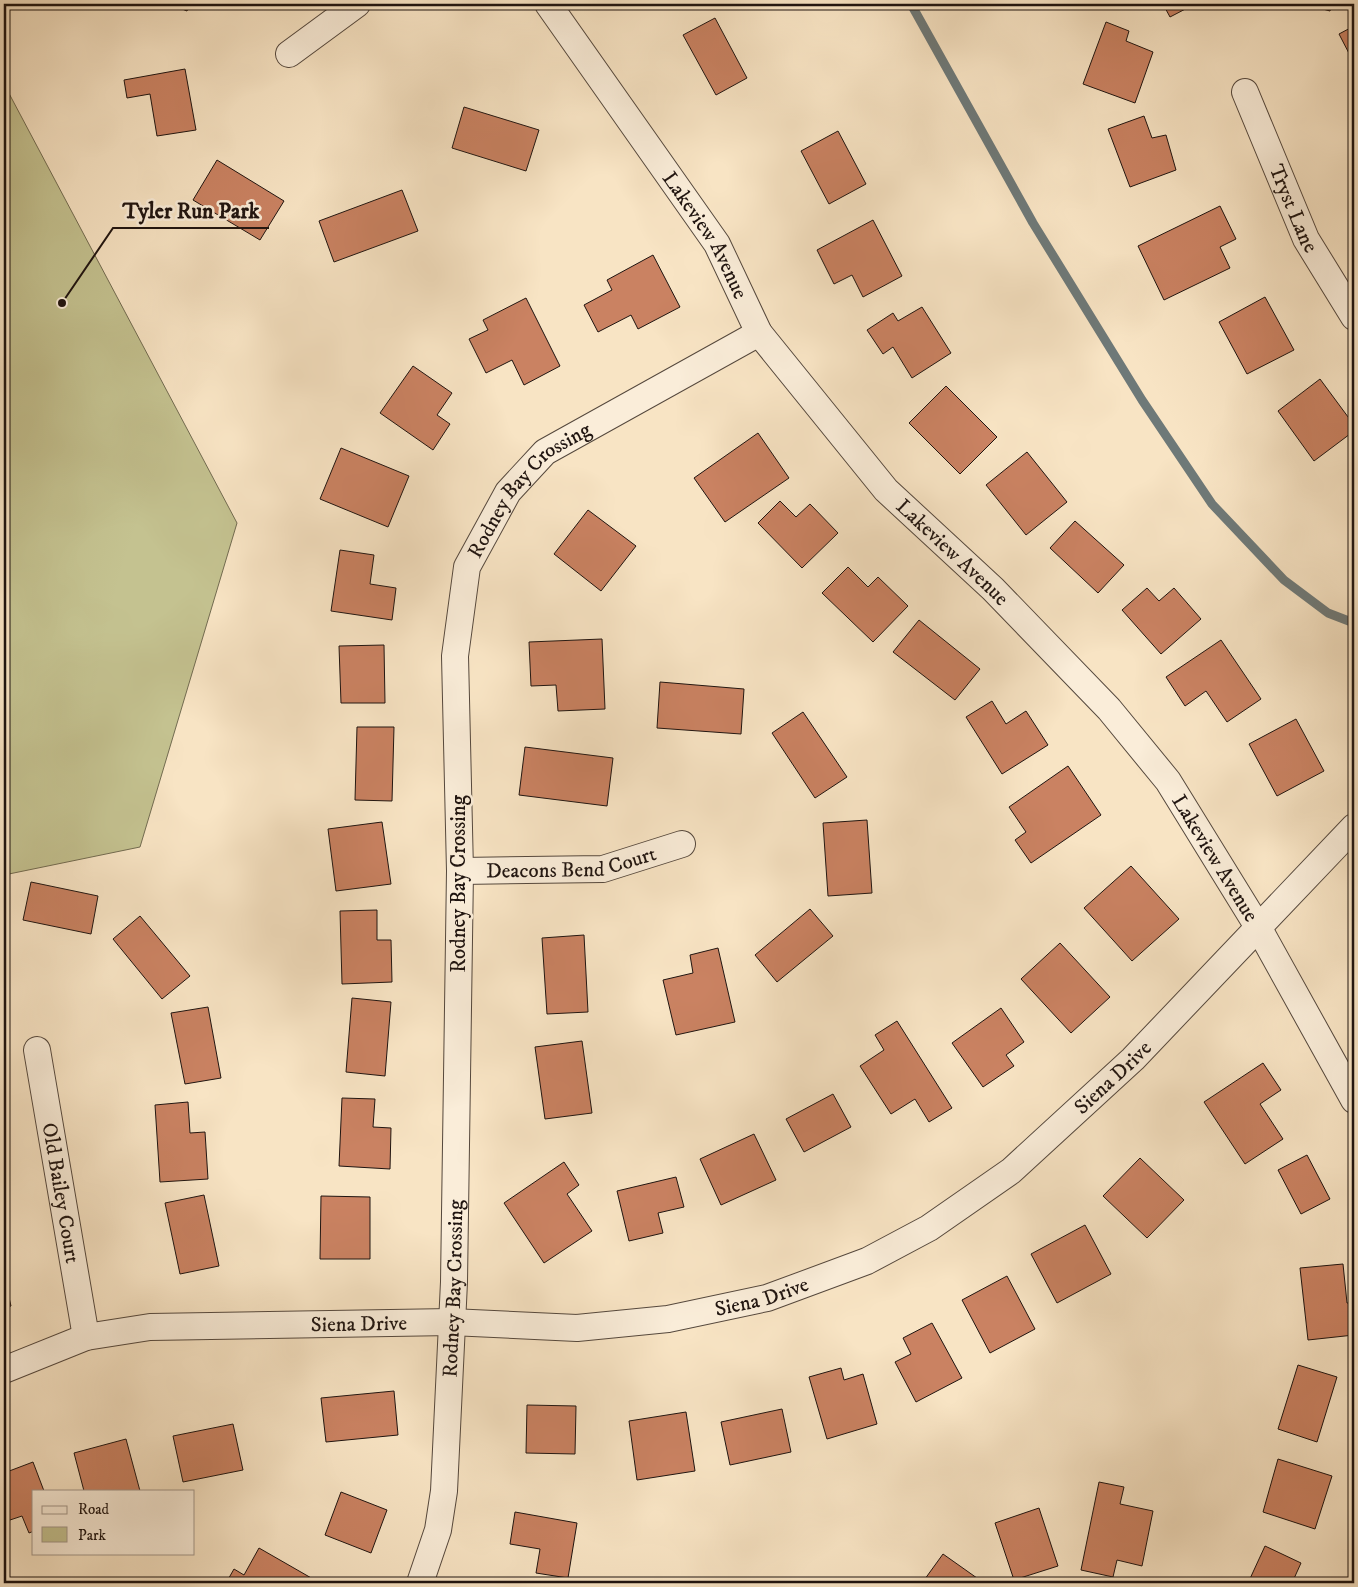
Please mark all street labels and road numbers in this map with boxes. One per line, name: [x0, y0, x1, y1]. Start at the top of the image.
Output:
street label: Tryst Lane: [1262, 161, 1323, 258]
street label: Lakeview Avenue: [656, 167, 753, 304]
street label: Rodney Bay Crossing: [462, 417, 597, 563]
street label: Lakeview Avenue: [890, 494, 1014, 612]
street label: Lakeview Avenue: [1165, 790, 1264, 927]
street label: Rodney Bay Crossing: [446, 794, 472, 973]
street label: Deacons Bend Court: [486, 841, 660, 885]
street label: Siena Drive: [1069, 1035, 1158, 1120]
street label: Old Bailey Court: [36, 1121, 85, 1266]
street label: Rodney Bay Crossing: [437, 1199, 469, 1378]
street label: Siena Drive: [712, 1272, 813, 1323]
street label: Siena Drive: [310, 1311, 408, 1338]

